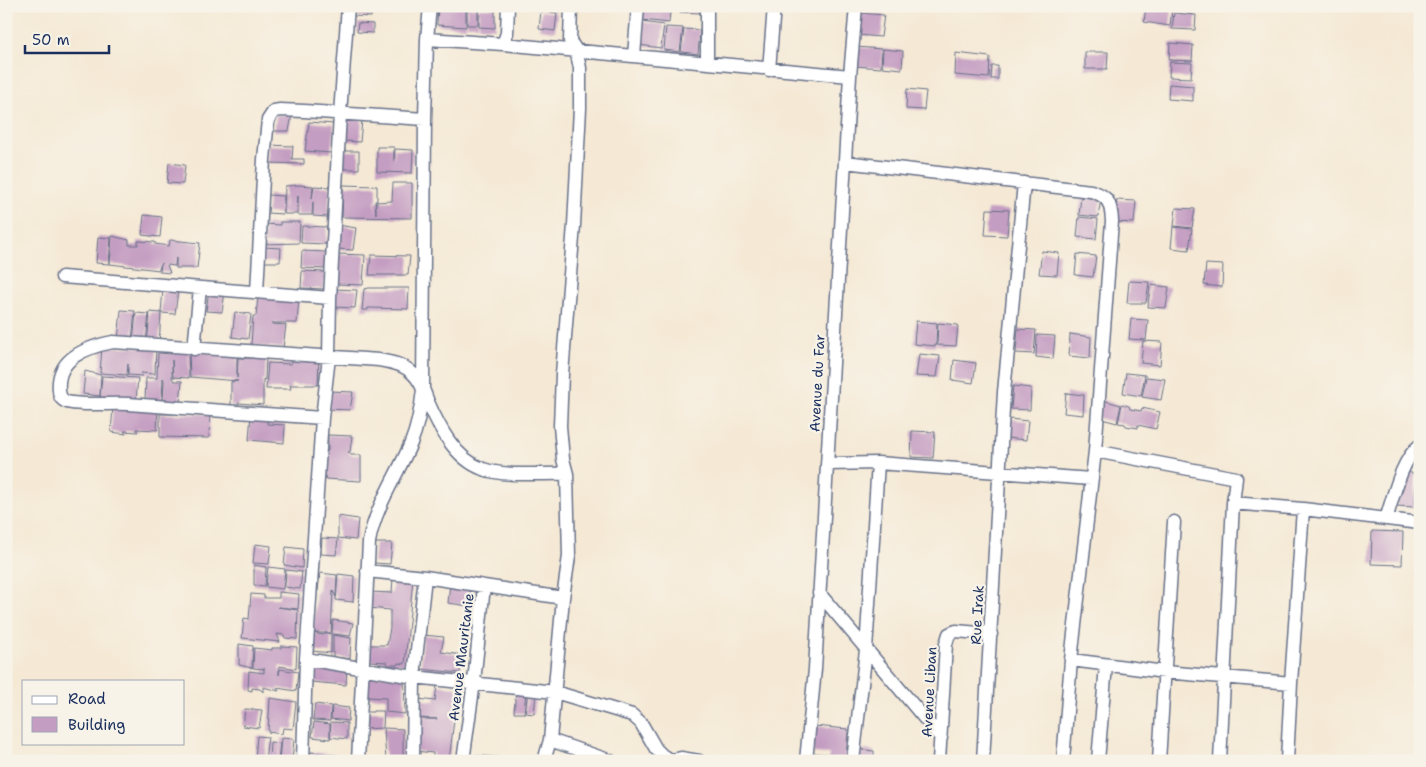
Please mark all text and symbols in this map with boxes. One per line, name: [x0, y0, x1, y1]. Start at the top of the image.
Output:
scale bar: [25, 22, 109, 54]
text: 50 m: [32, 30, 70, 50]
street label: Avenue du Far: [805, 333, 829, 432]
street label: Rue Irak: [966, 585, 988, 645]
street label: Avenue Mauritanie: [444, 592, 478, 722]
street label: Avenue Liban: [918, 646, 940, 738]
legend: [22, 680, 185, 744]
text: Road: [68, 689, 106, 709]
text: Building: [68, 715, 125, 735]

